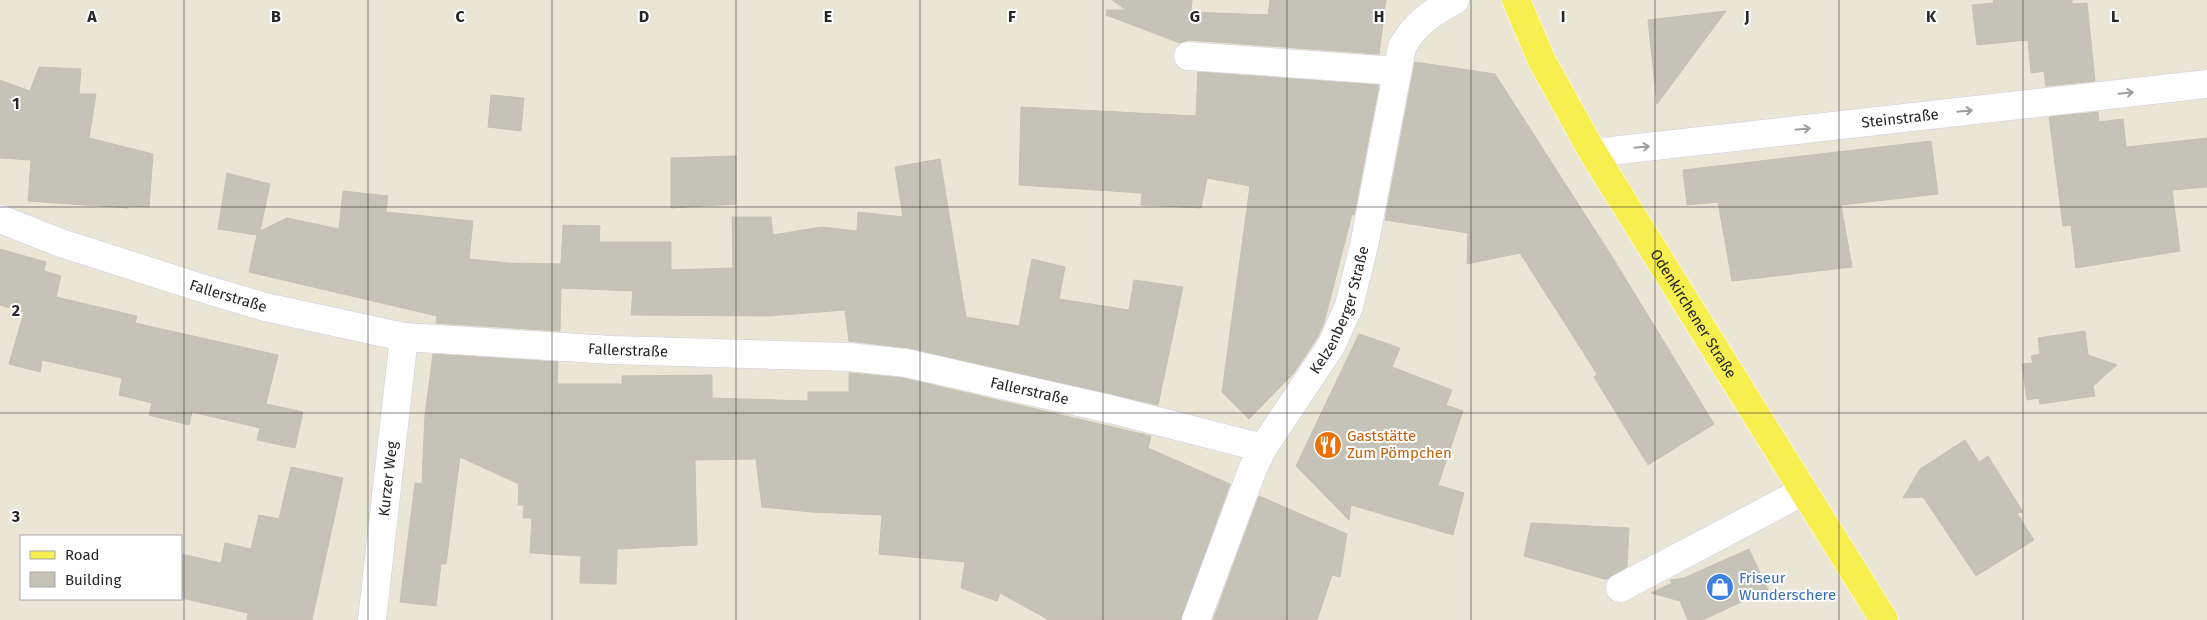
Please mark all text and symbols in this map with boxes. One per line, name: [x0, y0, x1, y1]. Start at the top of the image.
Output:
text: A: [86, 7, 97, 26]
text: B: [271, 7, 281, 26]
text: C: [455, 7, 465, 26]
text: D: [639, 7, 649, 26]
text: E: [824, 7, 832, 26]
text: F: [1008, 7, 1016, 26]
text: G: [1190, 7, 1200, 26]
text: H: [1374, 7, 1384, 26]
text: I: [1561, 7, 1565, 26]
text: J: [1743, 7, 1750, 26]
text: K: [1926, 7, 1937, 26]
text: L: [2111, 7, 2119, 26]
one-way arrow: [2118, 88, 2134, 98]
text: 1: [12, 94, 20, 113]
street label: Steinstraße: [1861, 105, 1940, 132]
one-way arrow: [1956, 106, 1972, 116]
one-way arrow: [1795, 124, 1811, 134]
one-way arrow: [1633, 142, 1649, 152]
street label: Kelzenberger Straße: [1306, 244, 1373, 378]
street label: Odenkirchener Straße: [1646, 246, 1740, 382]
street label: Fallerstraße: [187, 276, 269, 316]
text: 2: [12, 301, 20, 320]
street label: Fallerstraße: [588, 340, 668, 361]
street label: Fallerstraße: [989, 373, 1070, 408]
place label: Gaststätte Zum Pömpchen: [1347, 427, 1452, 462]
restaurant icon: Gaststätte Zum Pömpchen: [1313, 430, 1343, 460]
street label: Kurzer Weg: [375, 440, 401, 518]
text: 3: [11, 507, 20, 526]
legend: [20, 535, 182, 600]
text: Road: [65, 546, 100, 564]
place label: Friseur Wunderschere: [1739, 569, 1836, 604]
text: Building: [65, 571, 121, 589]
shop icon: Friseur Wunderschere: [1705, 572, 1735, 602]

